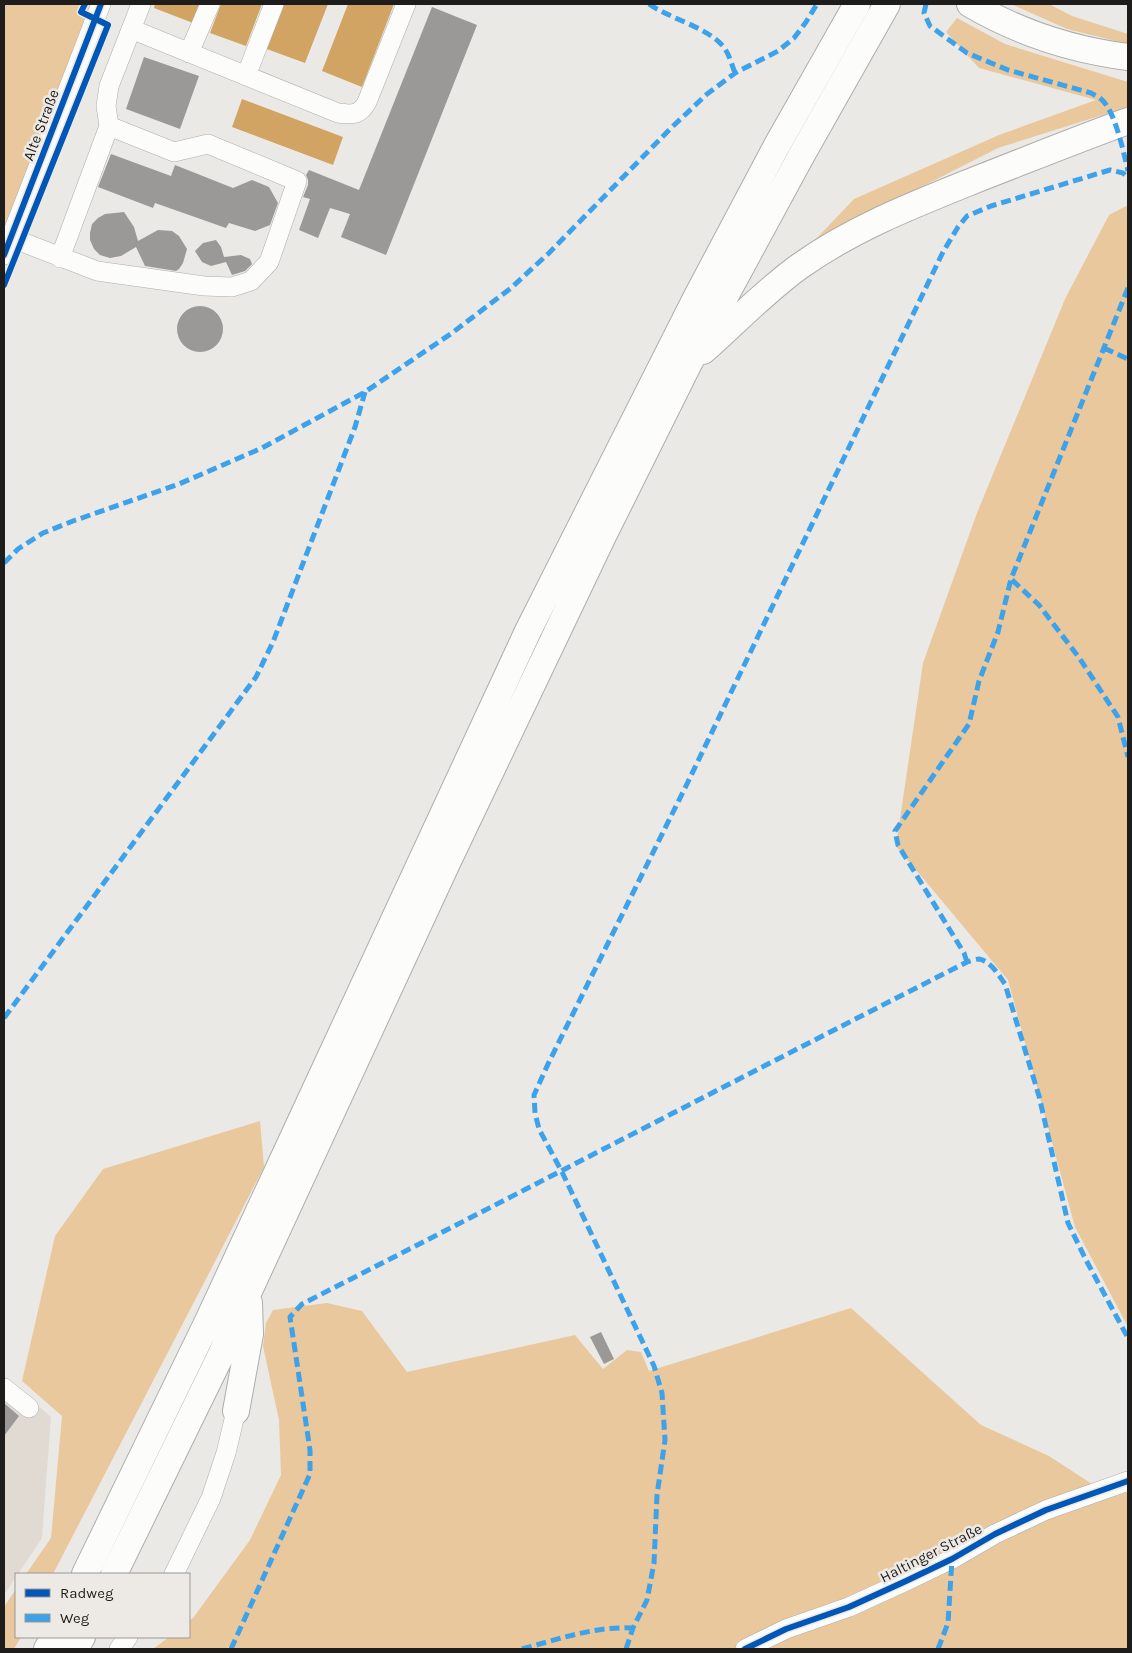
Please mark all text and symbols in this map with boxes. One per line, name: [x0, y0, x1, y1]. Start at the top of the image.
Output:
street label: Alte Straße: [19, 87, 63, 163]
street label: Haltinger Straße: [877, 1520, 985, 1586]
legend: [15, 1573, 190, 1638]
text: Radweg: [60, 1584, 114, 1602]
text: Weg: [60, 1609, 90, 1627]

